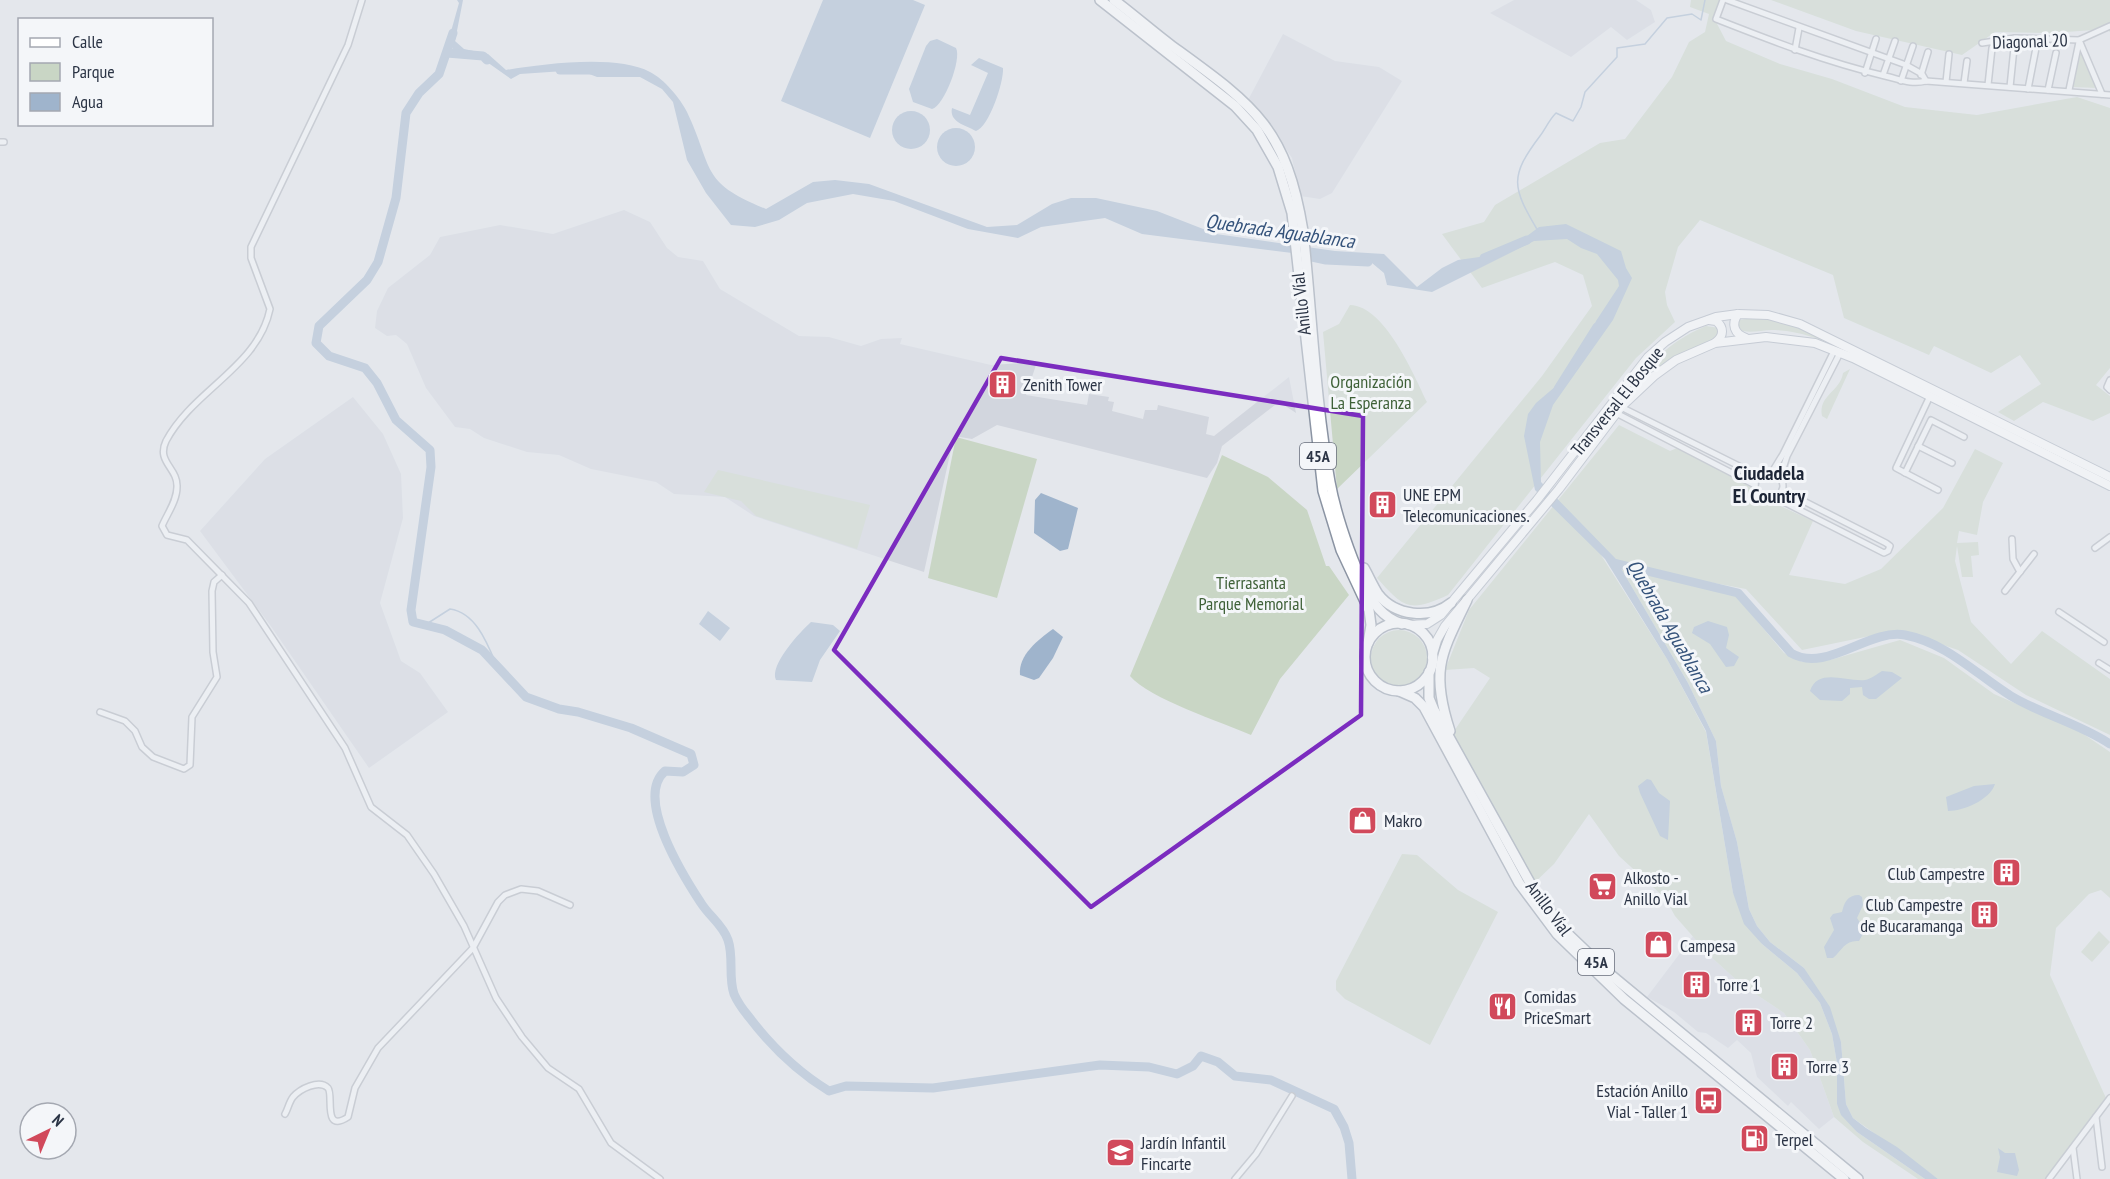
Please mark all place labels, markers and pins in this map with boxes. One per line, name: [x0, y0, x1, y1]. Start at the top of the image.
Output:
building icon: Zenith Tower: [986, 368, 1018, 400]
place label: Zenith Tower: [1023, 373, 1102, 396]
place label: UNE EPM Telecomunicaciones.: [1403, 483, 1530, 527]
building icon: UNE EPM Telecomunicaciones.: [1366, 488, 1398, 520]
shop icon: Makro: [1347, 804, 1379, 836]
place label: Makro: [1384, 809, 1423, 832]
building icon: Club Campestre: [1990, 857, 2022, 889]
place label: Club Campestre: [1888, 862, 1985, 885]
place label: Alkosto - Anillo Vial: [1624, 866, 1688, 910]
supermarket icon: Alkosto - Anillo Vial: [1587, 871, 1619, 903]
place label: Club Campestre de Bucaramanga: [1860, 893, 1963, 937]
building icon: Club Campestre de Bucaramanga: [1968, 898, 2000, 930]
shop icon: Campesa: [1643, 929, 1675, 961]
place label: Campesa: [1680, 934, 1735, 957]
building icon: Torre 1: [1680, 968, 1712, 1000]
place label: Torre 1: [1717, 973, 1760, 996]
place label: Comidas PriceSmart: [1524, 985, 1591, 1029]
restaurant icon: Comidas PriceSmart: [1487, 990, 1519, 1022]
building icon: Torre 2: [1733, 1006, 1765, 1038]
place label: Torre 2: [1770, 1011, 1813, 1034]
building icon: Torre 3: [1769, 1050, 1801, 1082]
place label: Torre 3: [1806, 1055, 1849, 1078]
place label: Estación Anillo Vial - Taller 1: [1596, 1079, 1688, 1123]
bus stop icon: Estación Anillo Vial - Taller 1: [1693, 1084, 1725, 1116]
fuel station icon: Terpel: [1738, 1123, 1770, 1155]
place label: Terpel: [1775, 1128, 1814, 1151]
place label: Jardín Infantil Fincarte: [1140, 1131, 1227, 1175]
school or university icon: Jardín Infantil Fincarte: [1104, 1136, 1136, 1168]

